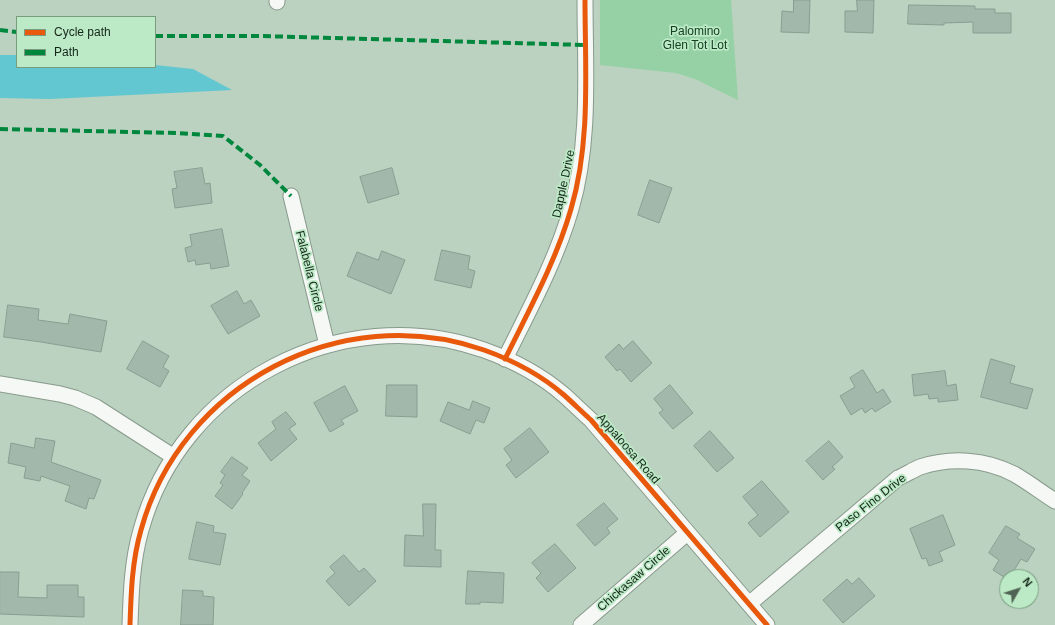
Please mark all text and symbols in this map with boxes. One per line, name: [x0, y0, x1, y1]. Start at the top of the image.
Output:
legend: [16, 16, 156, 68]
text: Cycle path: [54, 25, 111, 39]
park label: Palomino Glen Tot Lot: [663, 25, 727, 53]
text: Path: [54, 45, 79, 59]
street label: Dapple Drive: [550, 149, 578, 219]
street label: Falabella Circle: [292, 229, 326, 313]
street label: Appaloosa Road: [593, 411, 663, 487]
street label: Paso Fino Drive: [833, 471, 909, 535]
street label: Chickasaw Circle: [595, 543, 673, 615]
north arrow: [999, 569, 1039, 609]
text: N: [1020, 575, 1035, 589]

